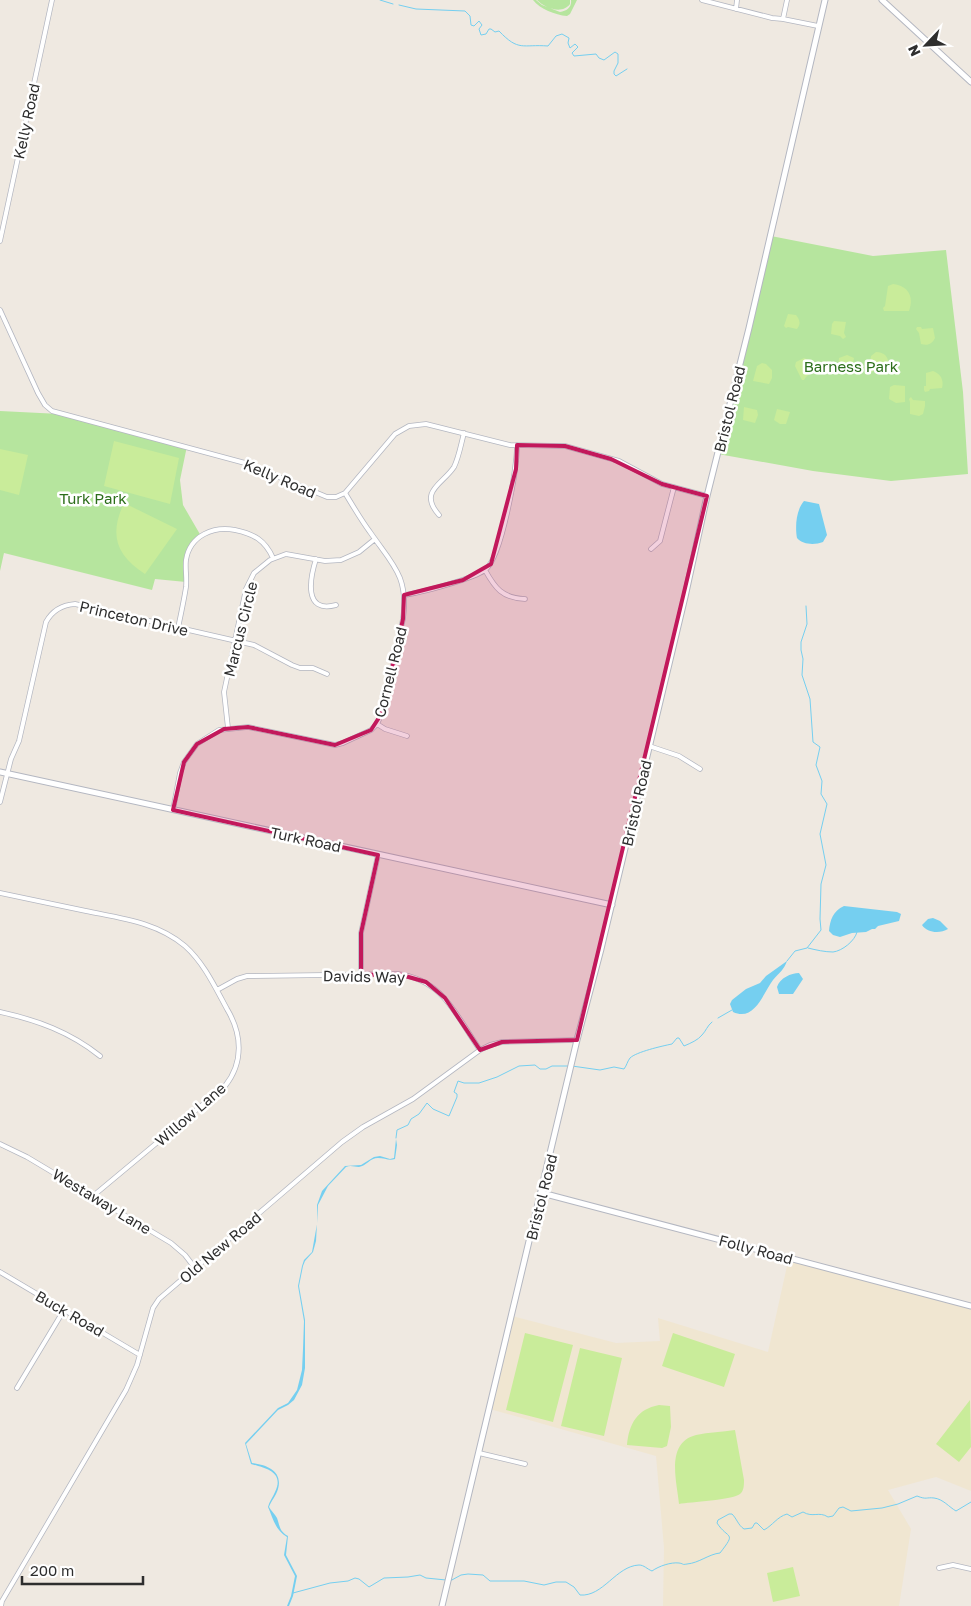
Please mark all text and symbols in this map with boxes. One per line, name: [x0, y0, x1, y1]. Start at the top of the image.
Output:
north arrow: [901, 20, 951, 70]
text: N: [904, 42, 924, 59]
street label: Kelly Road: [9, 81, 43, 161]
park label: Barness Park: [804, 357, 899, 375]
street label: Bristol Road: [710, 364, 748, 454]
street label: Kelly Road: [241, 455, 319, 501]
park label: Turk Park: [59, 489, 127, 507]
street label: Marcus Circle: [219, 579, 261, 678]
street label: Princeton Drive: [78, 597, 190, 639]
street label: Cornell Road: [370, 625, 410, 719]
street label: Bristol Road: [617, 758, 655, 848]
street label: Turk Road: [269, 823, 343, 855]
street label: Davids Way: [323, 966, 406, 986]
street label: Willow Lane: [151, 1078, 229, 1150]
street label: Bristol Road: [522, 1152, 560, 1242]
street label: Westaway Lane: [49, 1164, 155, 1238]
street label: Old New Road: [175, 1208, 265, 1286]
street label: Folly Road: [717, 1230, 795, 1268]
street label: Buck Road: [32, 1286, 108, 1340]
scale bar: [22, 1554, 144, 1586]
text: 200 m: [30, 1561, 74, 1579]

